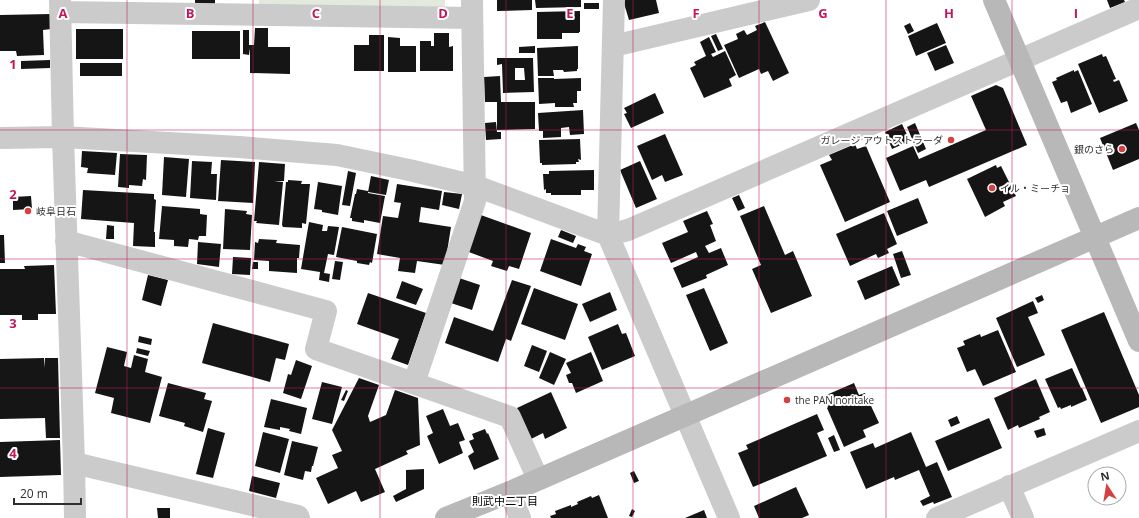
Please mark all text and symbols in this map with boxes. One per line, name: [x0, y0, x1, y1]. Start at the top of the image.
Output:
text: A: [59, 4, 68, 22]
text: B: [186, 4, 195, 22]
text: C: [312, 4, 320, 22]
text: D: [438, 4, 448, 22]
text: E: [566, 4, 574, 22]
text: F: [692, 4, 700, 22]
text: G: [818, 4, 828, 22]
text: H: [944, 4, 954, 22]
text: I: [1074, 4, 1078, 22]
text: 1: [9, 55, 17, 73]
place label: ガレージ アウトストラーダ: [821, 133, 943, 147]
marker: ガレージ アウトストラーダ: [946, 135, 956, 145]
place label: 銀のさら: [1074, 142, 1114, 156]
marker: 銀のさら: [1117, 144, 1127, 154]
place label: イル・ミーチョ: [1000, 181, 1070, 195]
marker: イル・ミーチョ: [987, 183, 997, 193]
text: 2: [9, 185, 17, 203]
place label: 岐阜日石: [36, 204, 76, 218]
marker: 岐阜日石: [23, 206, 33, 216]
text: 3: [9, 314, 17, 332]
place label: the PAN noritake: [795, 393, 875, 407]
marker: the PAN noritake: [782, 395, 792, 405]
text: 4: [9, 444, 17, 462]
north arrow: [1087, 466, 1127, 506]
text: N: [1099, 467, 1111, 484]
scale bar: [14, 480, 81, 506]
text: 20 m: [20, 485, 48, 502]
district label: 則武中二丁目: [472, 493, 538, 508]

